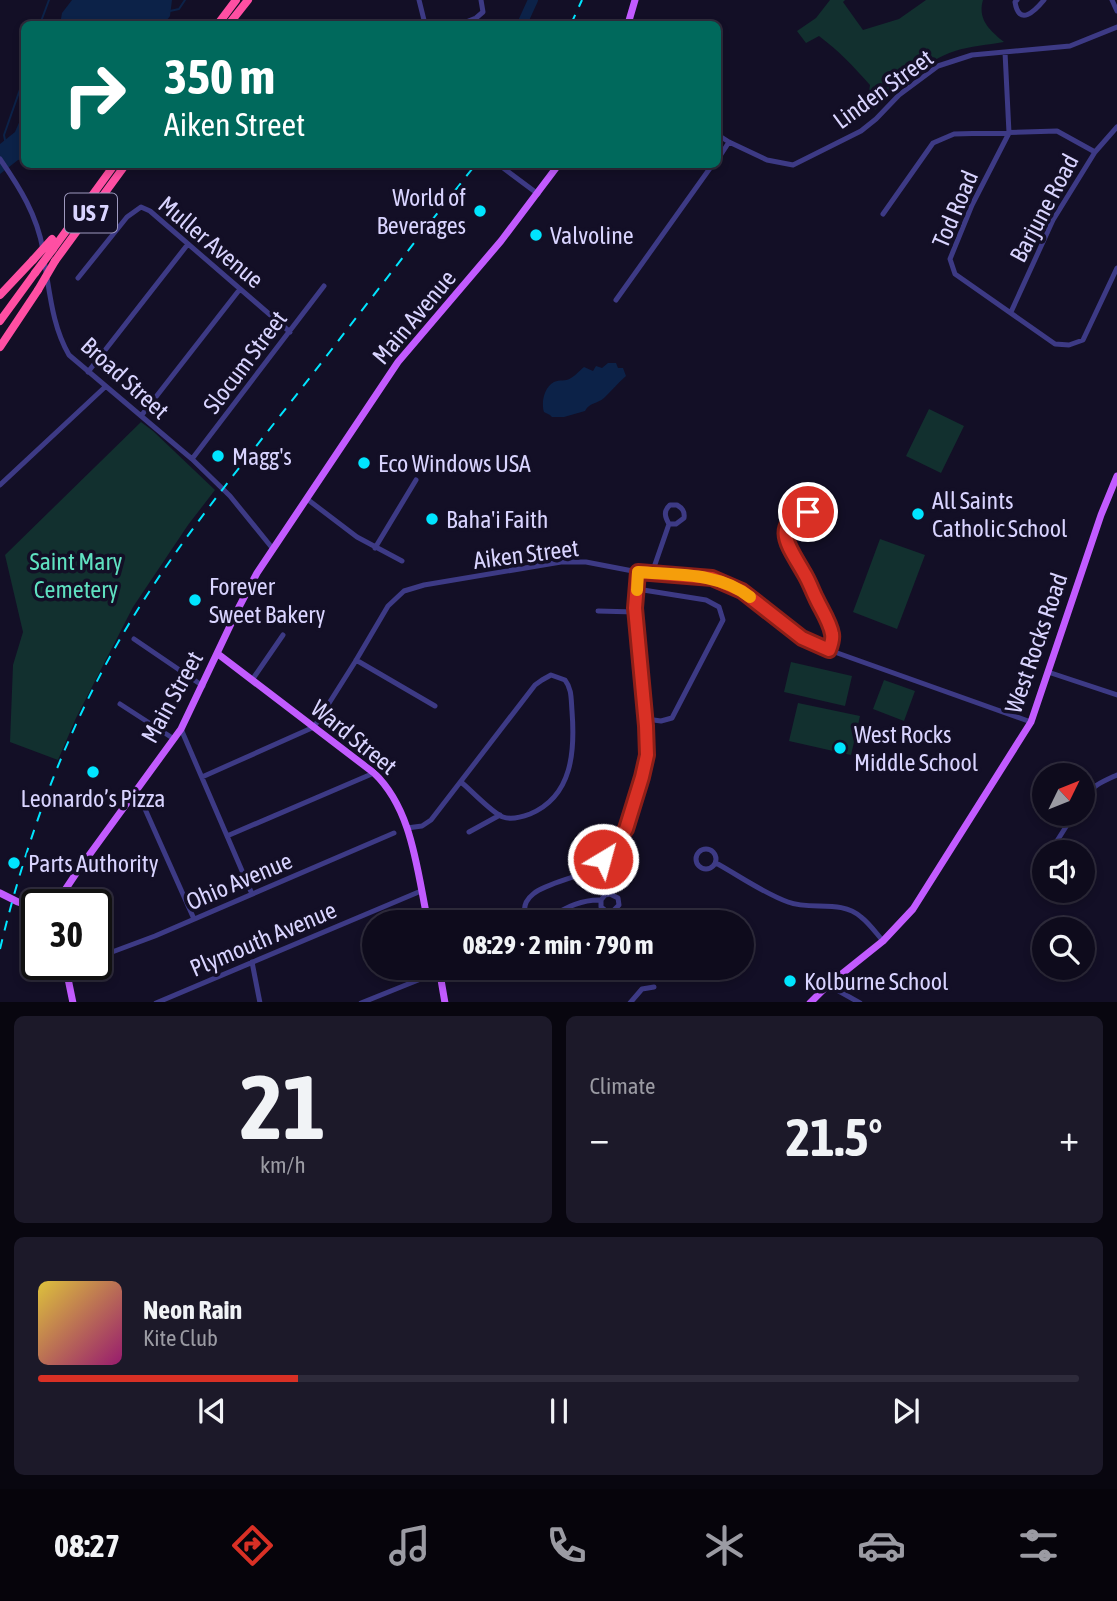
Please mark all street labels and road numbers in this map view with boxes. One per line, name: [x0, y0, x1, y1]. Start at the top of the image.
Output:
street label: Linden Street: [828, 44, 938, 134]
street label: Barjune Road: [1004, 149, 1084, 267]
street label: Tod Road: [927, 167, 983, 251]
street label: Muller Avenue: [153, 191, 269, 293]
road number: US 7: [65, 194, 117, 232]
street label: Main Avenue: [367, 265, 461, 369]
street label: Slocum Street: [198, 305, 292, 419]
street label: Broad Street: [76, 332, 174, 424]
street label: Aiken Street: [472, 534, 580, 574]
street label: West Rocks Road: [999, 569, 1073, 717]
street label: Main Street: [136, 646, 208, 747]
street label: Ward Street: [306, 694, 402, 780]
street label: Ohio Avenue: [182, 847, 296, 915]
street label: Plymouth Avenue: [186, 896, 340, 982]

